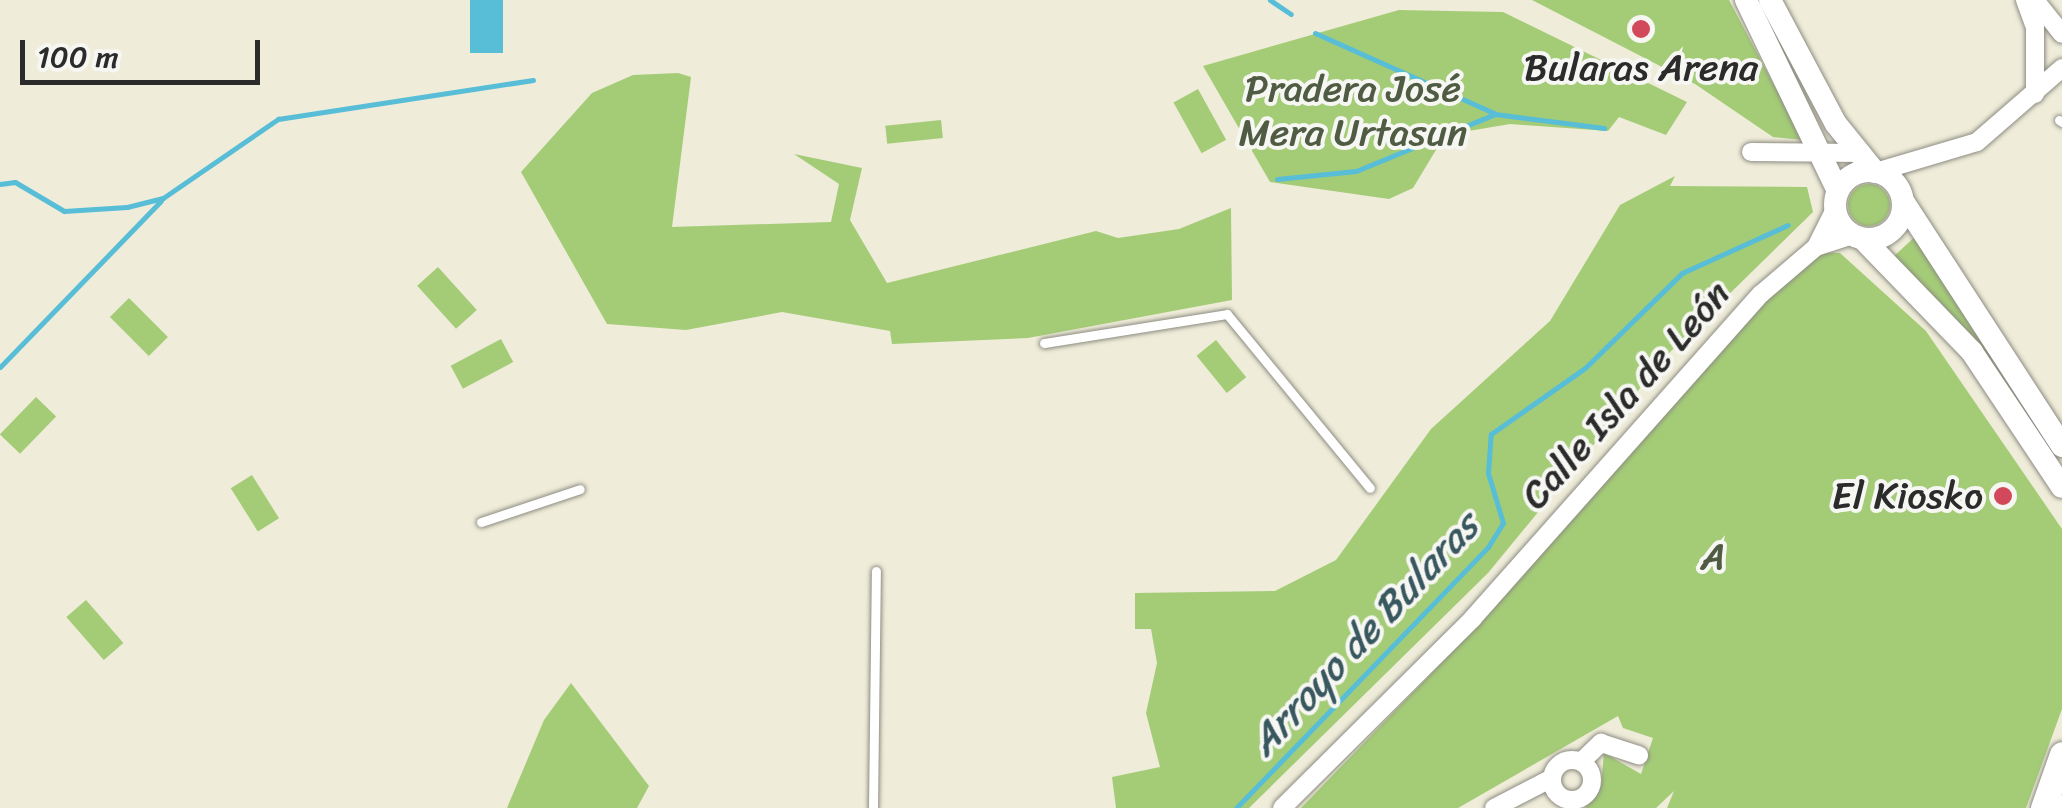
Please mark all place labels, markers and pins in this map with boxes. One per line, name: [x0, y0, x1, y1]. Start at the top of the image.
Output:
marker: Bularas Arena: [1630, 18, 1652, 40]
place label: Bularas Arena: [1524, 45, 1758, 91]
place label: El Kiosko: [1832, 473, 1983, 519]
marker: El Kiosko: [1992, 485, 2014, 507]

